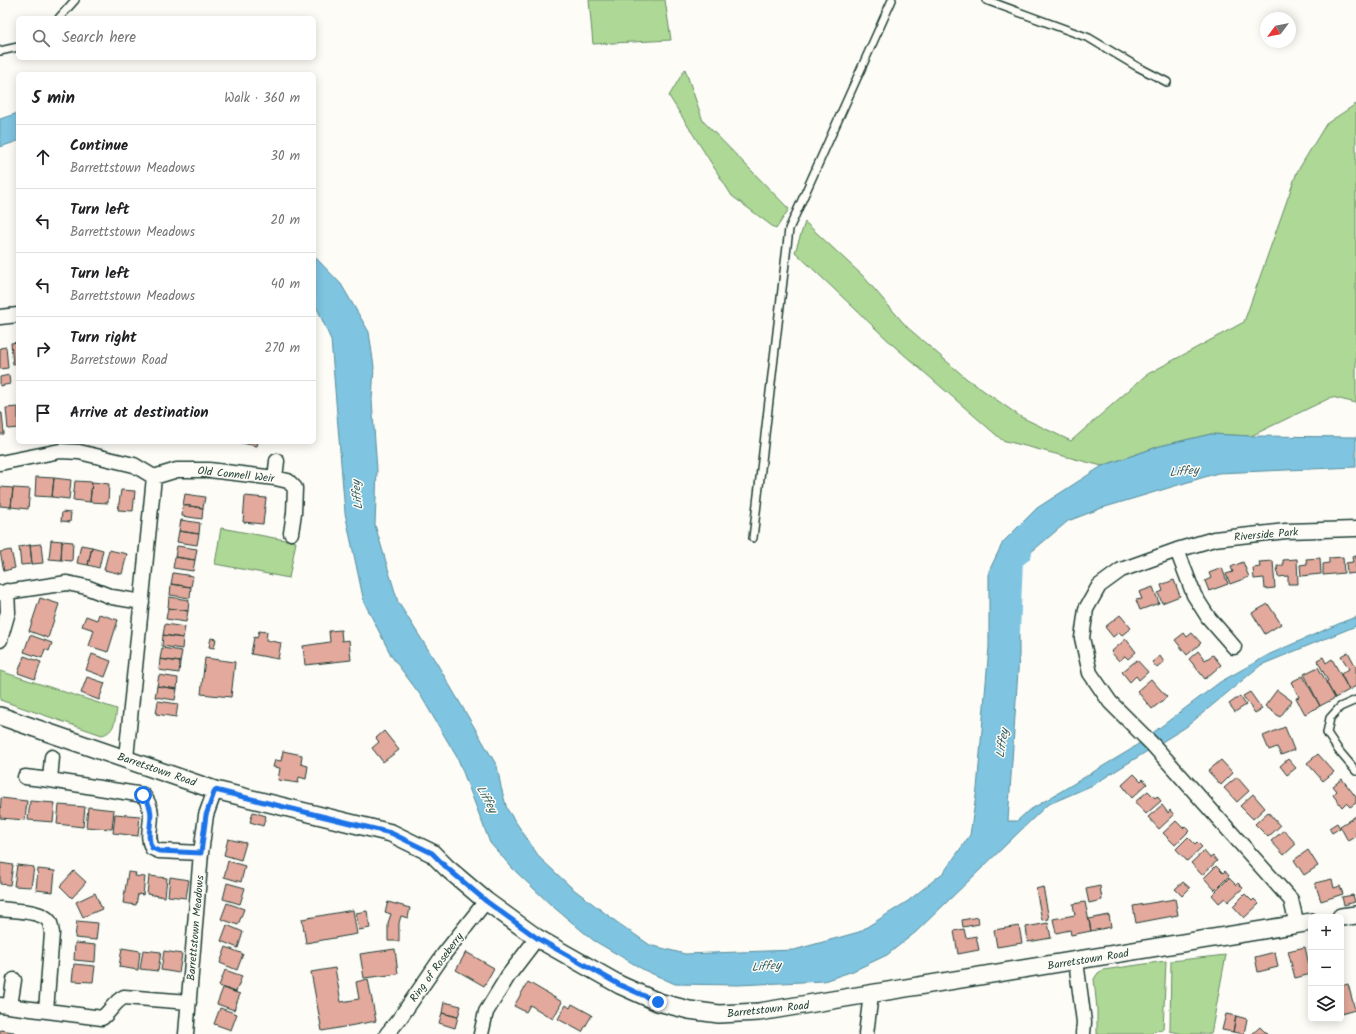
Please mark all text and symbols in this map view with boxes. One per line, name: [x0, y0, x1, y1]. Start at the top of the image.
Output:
north arrow: [1260, 12, 1296, 48]
search box: [16, 16, 316, 60]
text: Search here: [62, 26, 136, 50]
icon: search: [30, 27, 52, 49]
text: 5 min: [32, 85, 75, 112]
text: Walk · 360 m: [224, 88, 300, 109]
text: Continue: [70, 134, 128, 158]
icon: ahead: [32, 146, 54, 168]
text: 30 m: [271, 146, 300, 167]
text: Barrettstown Meadows: [70, 158, 195, 179]
text: Turn left: [70, 198, 130, 222]
icon: left: [32, 210, 54, 232]
text: 20 m: [270, 210, 300, 231]
text: Barrettstown Meadows: [70, 222, 195, 243]
text: Turn left: [70, 262, 130, 286]
icon: left: [32, 274, 54, 296]
text: 40 m: [271, 274, 300, 295]
text: Barrettstown Meadows: [70, 286, 195, 307]
text: Turn right: [70, 326, 137, 350]
icon: right: [32, 338, 54, 360]
text: 270 m: [264, 338, 300, 359]
text: Barretstown Road: [70, 350, 167, 371]
text: Arrive at destination: [70, 401, 209, 425]
icon: arrive: [32, 402, 54, 424]
water label: Liffey: [1168, 460, 1202, 482]
street label: Old Connell Weir: [197, 462, 277, 488]
water label: Liffey: [346, 477, 368, 511]
street label: Riverside Park: [1233, 523, 1300, 547]
water label: Liffey: [991, 725, 1015, 759]
street label: Barretstown Road: [115, 748, 199, 792]
water label: Liffey: [471, 782, 503, 819]
route start: [134, 786, 152, 804]
street label: Barrettstown Meadows: [182, 874, 210, 982]
map controls: [1308, 914, 1344, 1022]
button: +: [1308, 914, 1344, 950]
street label: Ring of Roseberry: [405, 928, 469, 1006]
street label: Barretstown Road: [1046, 945, 1131, 975]
button: −: [1308, 950, 1344, 986]
water label: Liffey: [751, 956, 784, 977]
button: layers: [1308, 986, 1344, 1022]
route end: [649, 993, 667, 1011]
street label: Barretstown Road: [726, 997, 810, 1023]

